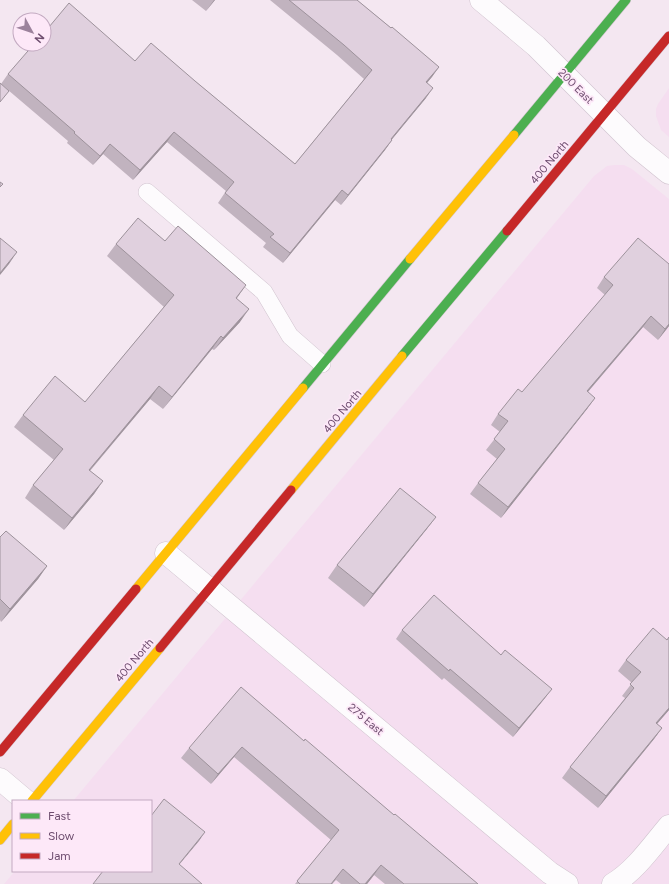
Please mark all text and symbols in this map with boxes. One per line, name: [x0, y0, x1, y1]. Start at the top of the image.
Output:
north arrow: [12, 12, 52, 52]
text: N: [32, 31, 47, 46]
street label: 200 East: [555, 66, 596, 107]
street label: 400 North: [528, 138, 571, 187]
street label: 400 North: [321, 387, 364, 436]
street label: 400 North: [113, 636, 156, 685]
street label: 275 East: [345, 701, 386, 738]
legend: [12, 800, 152, 872]
text: Fast: [48, 809, 71, 823]
text: Slow: [48, 829, 75, 843]
text: Jam: [48, 849, 71, 863]

